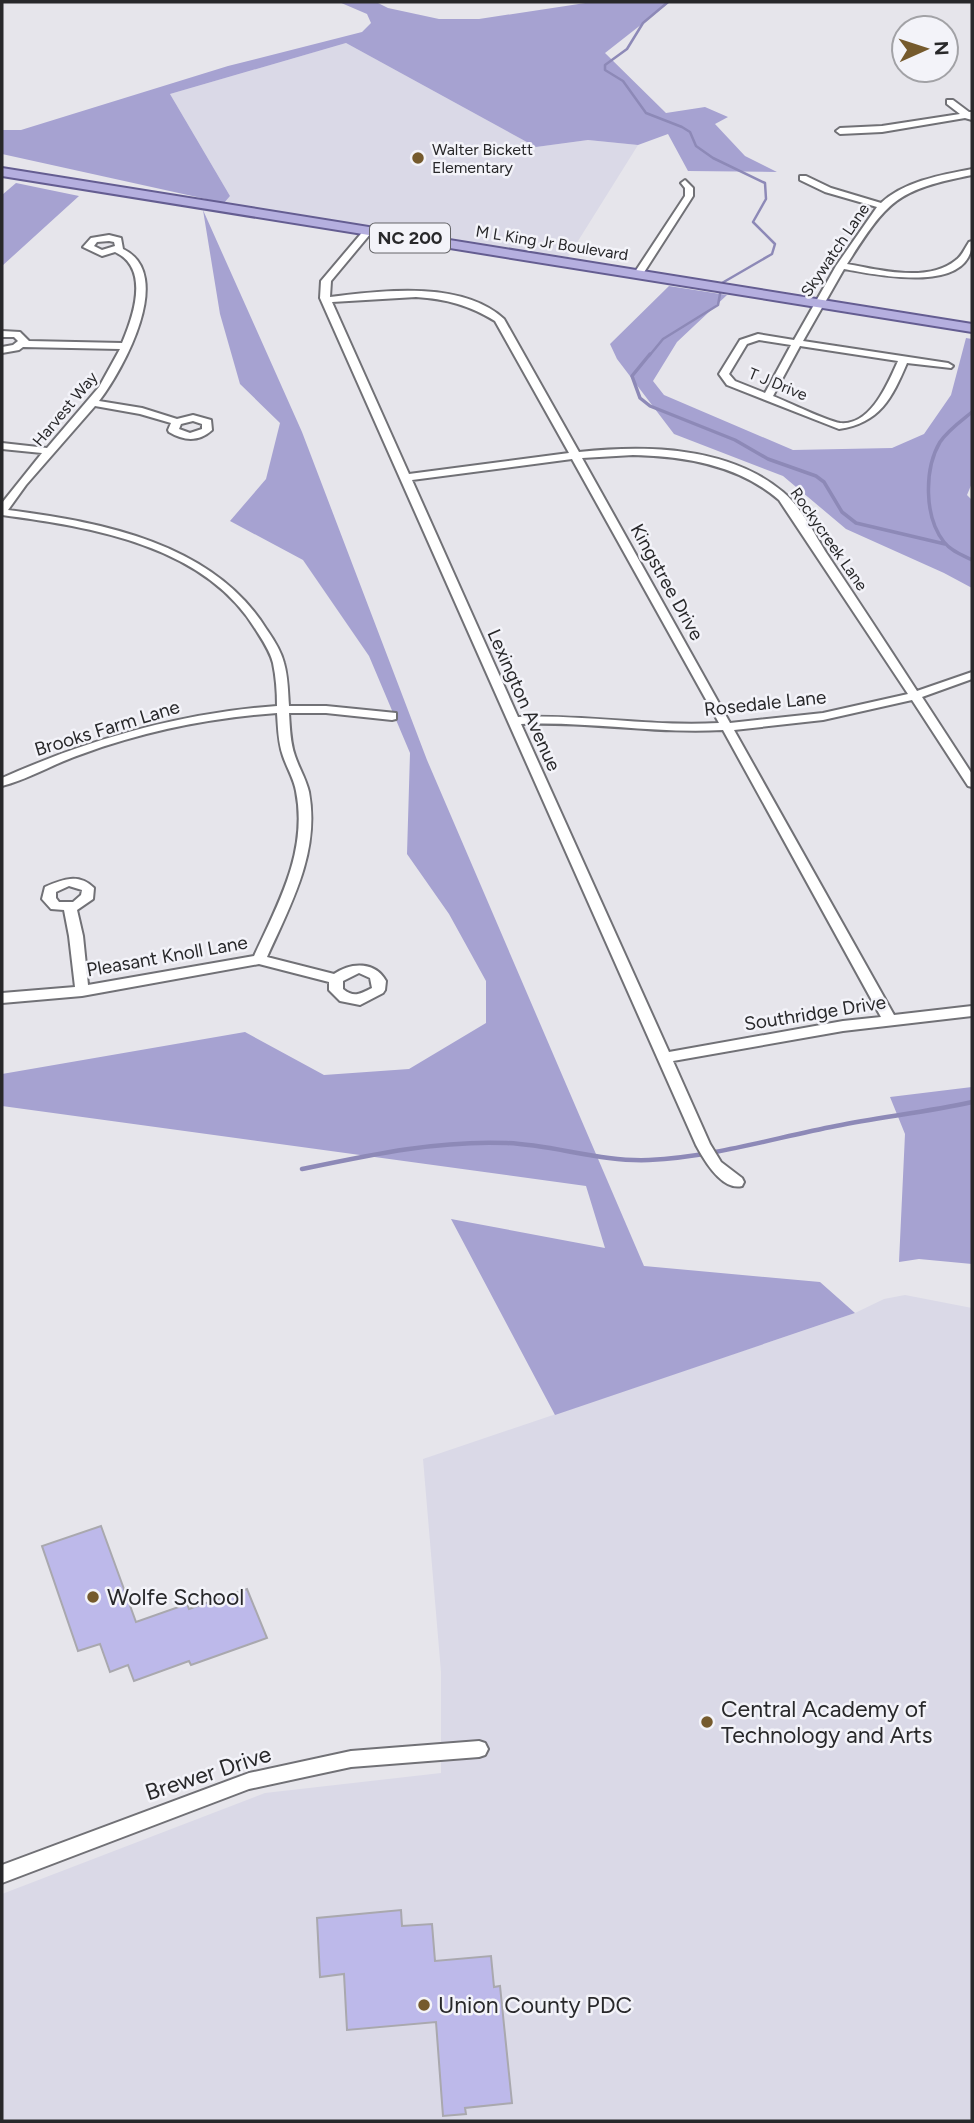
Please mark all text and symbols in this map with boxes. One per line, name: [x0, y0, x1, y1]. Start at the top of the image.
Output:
north arrow: [890, 14, 960, 84]
text: N: [930, 40, 953, 56]
place label: Walter Bickett Elementary: [432, 140, 533, 177]
marker: Walter Bickett Elementary: [410, 150, 426, 166]
street label: Skywatch Lane: [797, 200, 873, 300]
street label: M L King Jr Boulevard: [474, 222, 630, 264]
road number: NC 200: [370, 224, 450, 252]
street label: T J Drive: [746, 364, 811, 405]
street label: Harvest Way: [28, 368, 102, 450]
street label: Rockycreek Lane: [786, 484, 872, 594]
street label: Kingstree Drive: [626, 520, 708, 644]
street label: Lexington Avenue: [482, 625, 566, 775]
street label: Rosedale Lane: [703, 685, 827, 721]
street label: Brooks Farm Lane: [32, 695, 182, 761]
street label: Pleasant Knoll Lane: [85, 931, 249, 981]
street label: Southridge Drive: [742, 990, 888, 1036]
place label: Wolfe School: [107, 1583, 244, 1611]
marker: Wolfe School: [85, 1589, 101, 1605]
place label: Central Academy of Technology and Arts: [721, 1695, 932, 1749]
marker: Central Academy of Technology and Arts: [699, 1714, 715, 1730]
street label: Brewer Drive: [141, 1739, 275, 1807]
place label: Union County PDC: [438, 1991, 632, 2019]
marker: Union County PDC: [416, 1997, 432, 2013]

